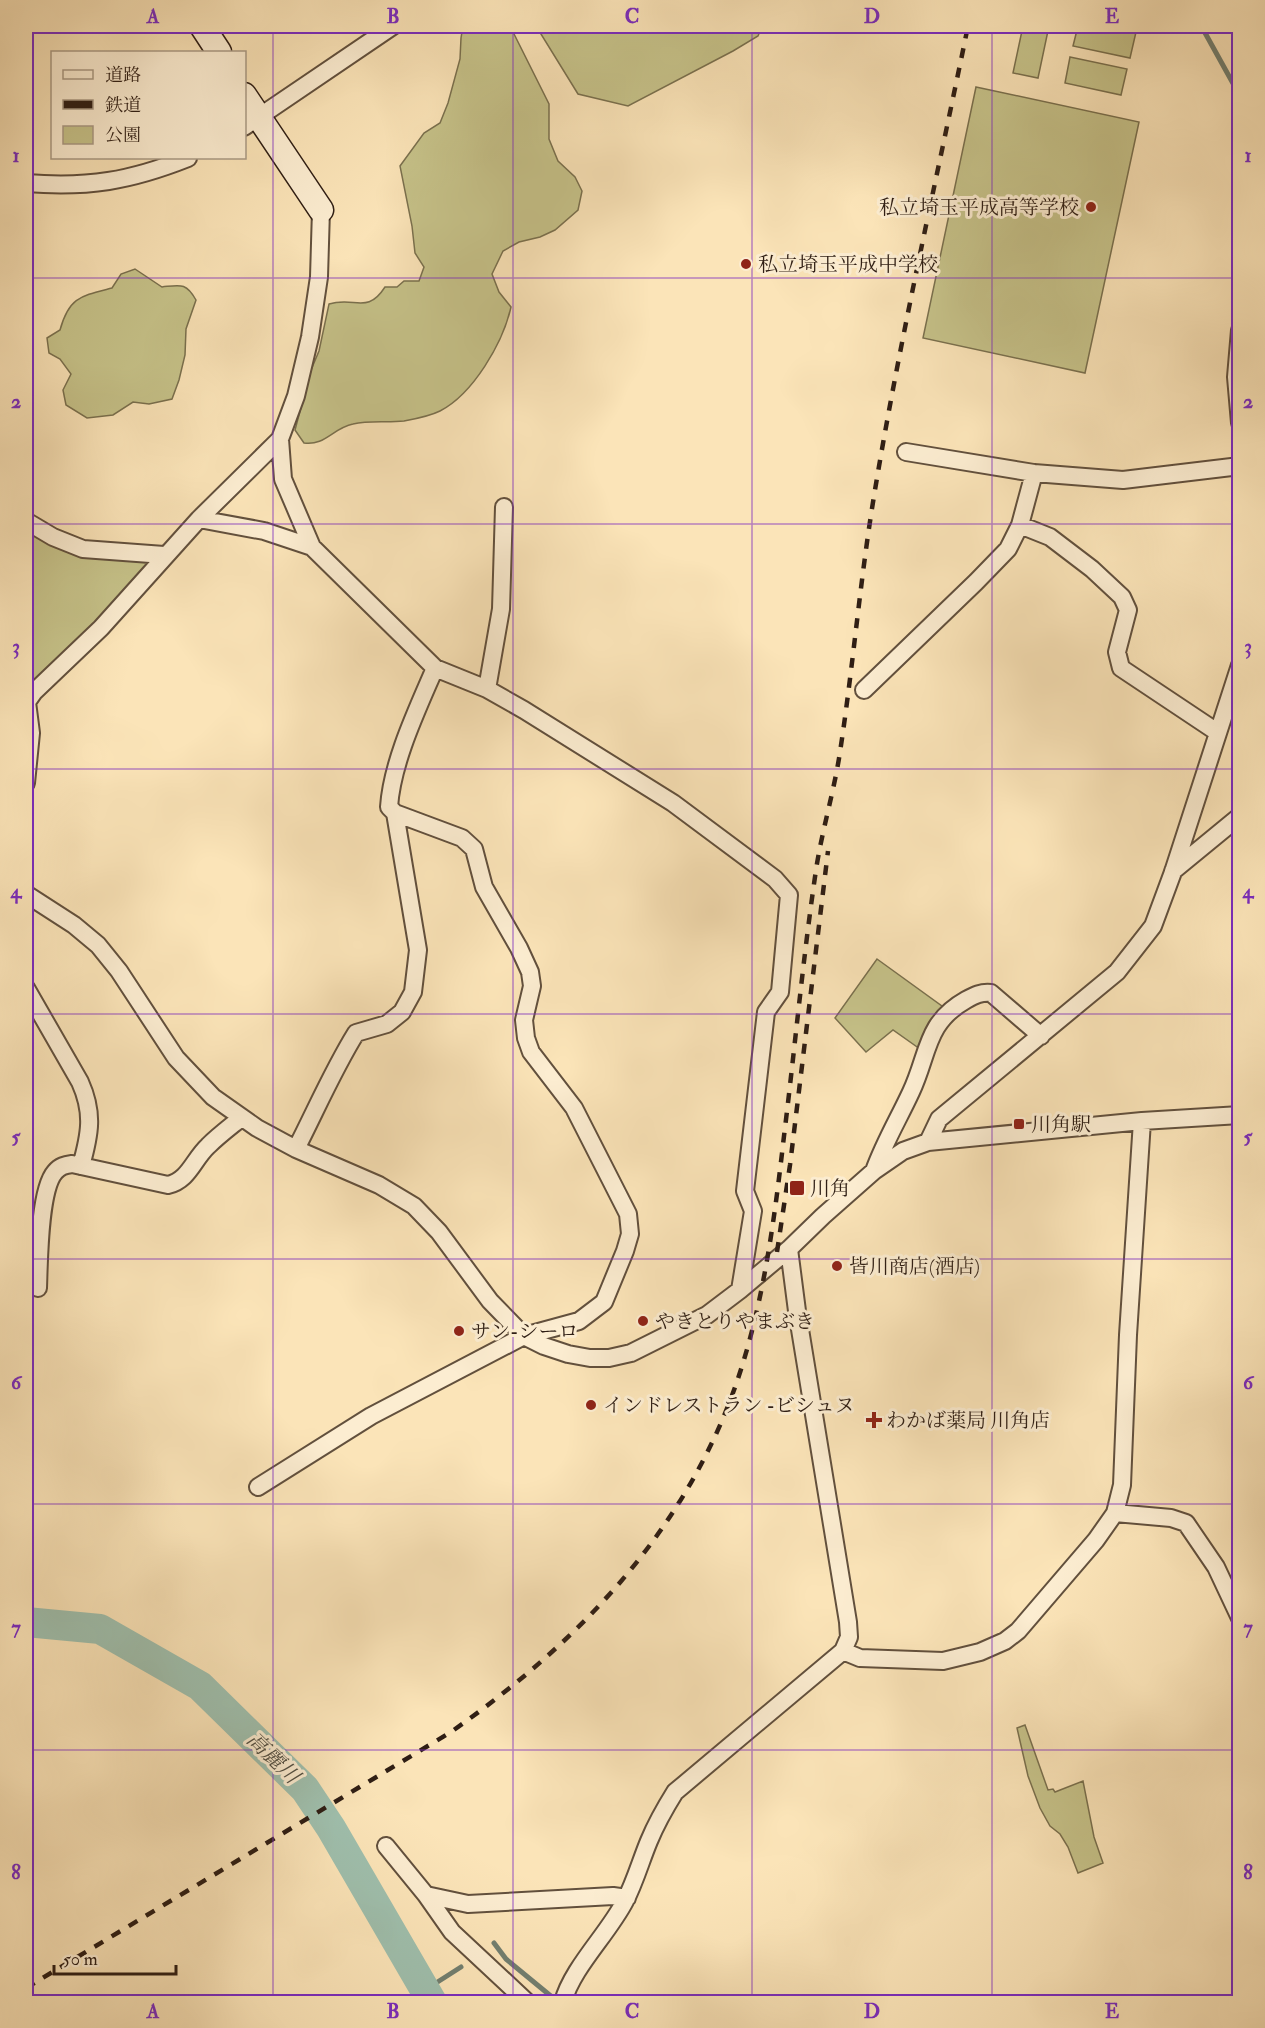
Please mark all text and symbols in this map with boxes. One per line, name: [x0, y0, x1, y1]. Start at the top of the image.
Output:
text: A: [146, 4, 160, 29]
text: B: [386, 4, 400, 29]
text: C: [625, 4, 639, 29]
text: D: [864, 4, 880, 29]
text: E: [1105, 4, 1120, 29]
legend: [51, 51, 246, 159]
text: 道路: [105, 64, 141, 87]
text: 鉄道: [105, 94, 141, 117]
text: 公園: [105, 124, 141, 147]
text: 1: [12, 143, 20, 168]
text: 1: [1244, 143, 1252, 168]
place label: 私立埼玉平成高等学校: [879, 195, 1079, 220]
marker: 私立埼玉平成高等学校: [1084, 200, 1098, 214]
place label: 私立埼玉平成中学校: [758, 252, 938, 277]
marker: 私立埼玉平成中学校: [739, 257, 753, 271]
text: 2: [11, 389, 21, 414]
text: 2: [1243, 389, 1253, 414]
text: 3: [12, 634, 20, 659]
text: 3: [1244, 634, 1252, 659]
text: 4: [10, 879, 23, 904]
text: 4: [1242, 879, 1255, 904]
place label: 川角駅: [1031, 1112, 1091, 1137]
marker: 川角駅: [1012, 1117, 1026, 1131]
text: 5: [12, 1124, 22, 1149]
text: 5: [1244, 1124, 1254, 1149]
place label: 川角: [810, 1176, 850, 1201]
marker: 川角: [788, 1179, 806, 1197]
place label: 皆川商店(酒店): [849, 1254, 980, 1279]
marker: 皆川商店(酒店): [830, 1259, 844, 1273]
place label: やきとりやまぶき: [655, 1309, 815, 1334]
marker: やきとりやまぶき: [636, 1314, 650, 1328]
place label: サン-シーロ: [471, 1319, 578, 1344]
marker: サン-シーロ: [452, 1324, 466, 1338]
text: 6: [11, 1370, 23, 1395]
text: 6: [1243, 1370, 1255, 1395]
place label: インドレストラン -ビシュヌ: [603, 1393, 855, 1418]
marker: インドレストラン -ビシュヌ: [584, 1398, 598, 1412]
place label: わかば薬局 川角店: [886, 1408, 1050, 1433]
marker: わかば薬局 川角店: [867, 1413, 881, 1427]
text: 7: [11, 1615, 21, 1640]
text: 7: [1243, 1615, 1253, 1640]
water label: 高麗川: [241, 1726, 306, 1791]
text: 8: [11, 1860, 21, 1885]
text: 8: [1243, 1860, 1253, 1885]
scale bar: [54, 1938, 176, 1976]
text: 50 m: [63, 1948, 98, 1971]
text: A: [146, 1999, 160, 2024]
text: B: [386, 1999, 400, 2024]
text: C: [625, 1999, 639, 2024]
text: D: [864, 1999, 880, 2024]
text: E: [1105, 1999, 1120, 2024]

